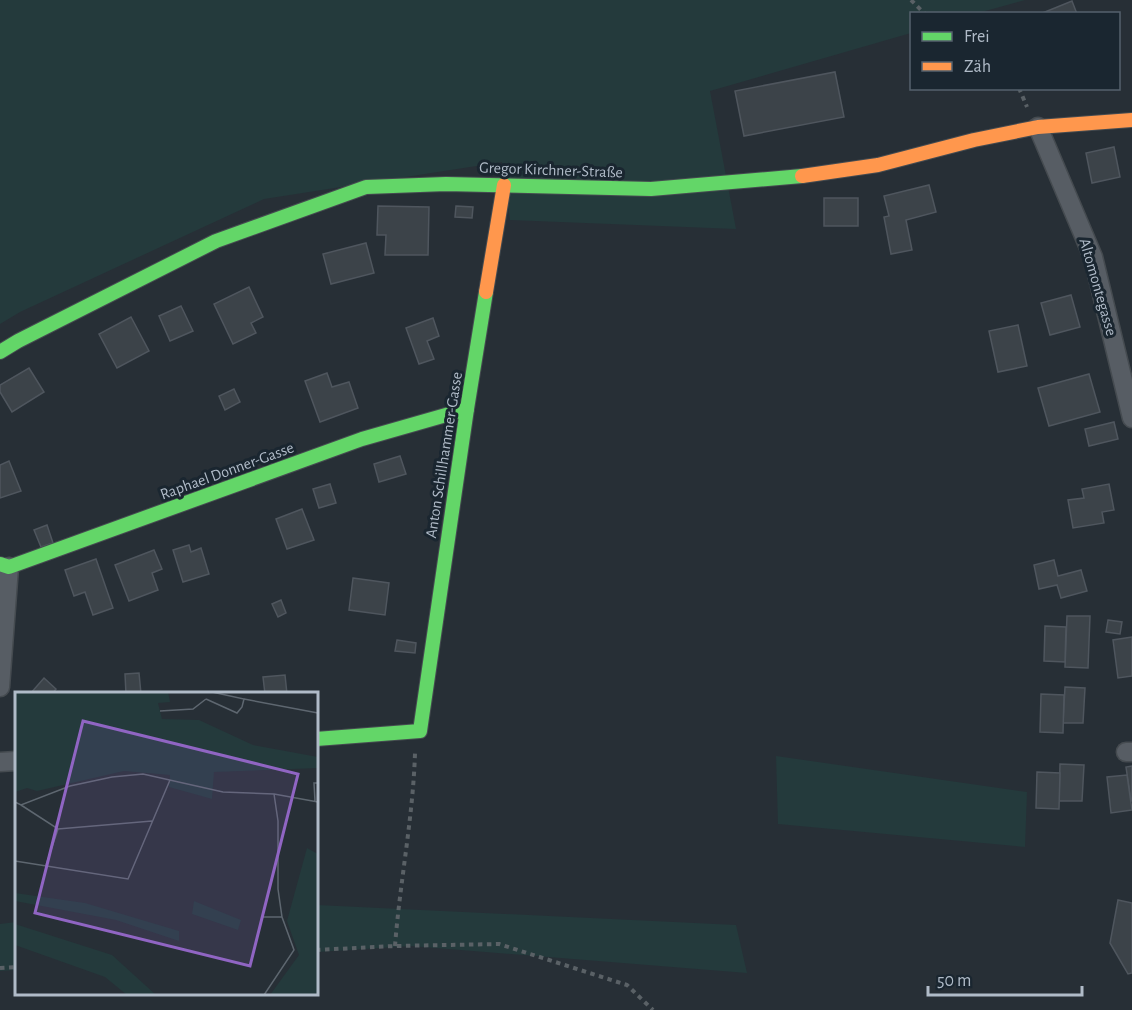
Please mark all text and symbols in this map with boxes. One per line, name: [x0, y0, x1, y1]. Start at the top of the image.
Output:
legend: [910, 12, 1120, 90]
text: Frei: [964, 28, 990, 46]
text: Zäh: [964, 58, 991, 76]
street label: Gregor Kirchner-Straße: [479, 160, 623, 180]
street label: Altomontegasse: [1076, 236, 1120, 338]
street label: Anton Schillhammer-Gasse: [423, 371, 465, 539]
street label: Raphael Donner-Gasse: [158, 439, 296, 503]
inset map: [15, 692, 318, 995]
scale bar: [928, 959, 1082, 997]
text: 50 m: [937, 972, 971, 990]

